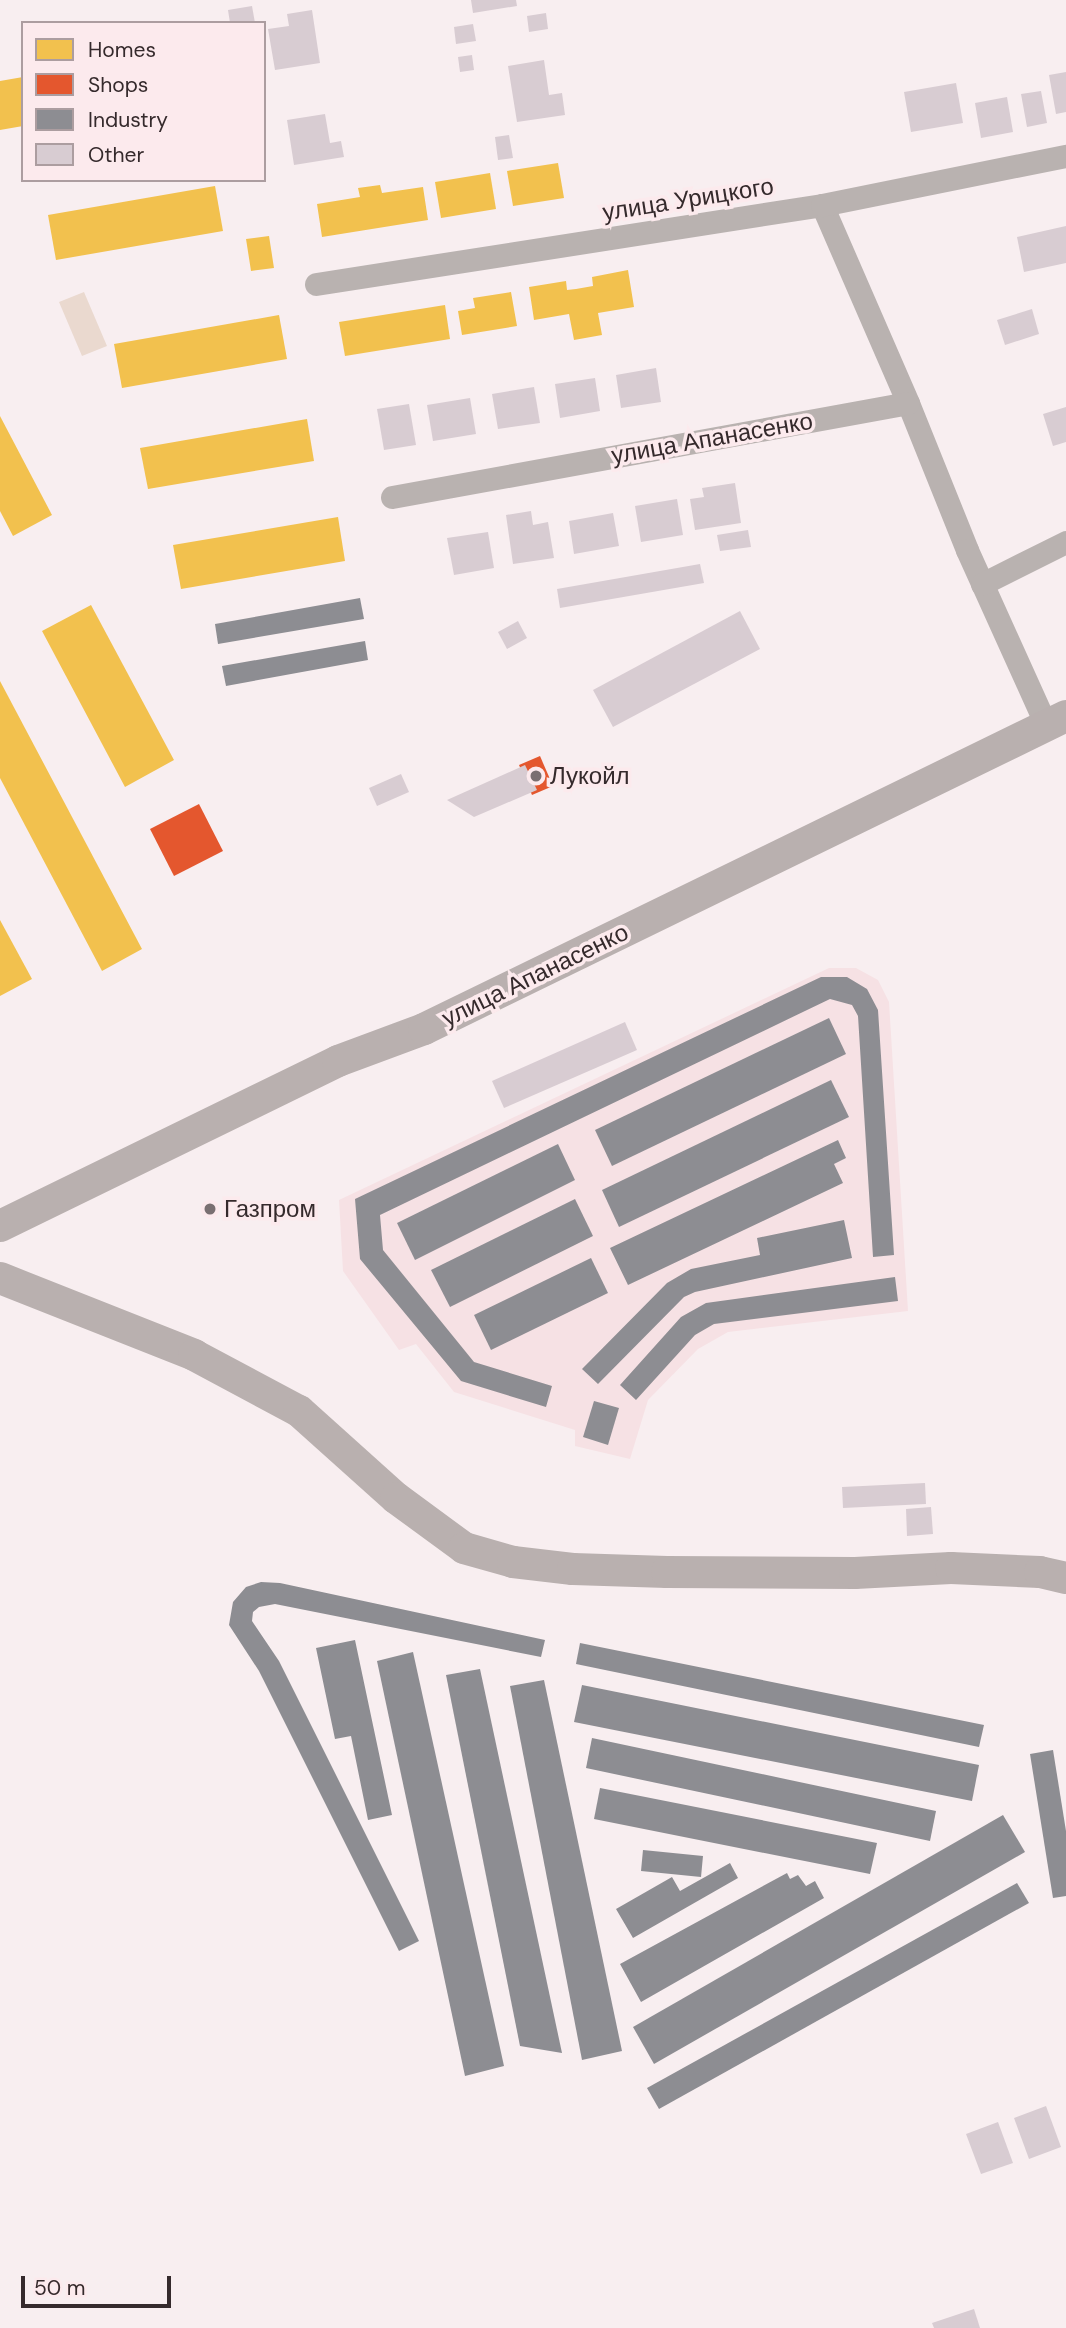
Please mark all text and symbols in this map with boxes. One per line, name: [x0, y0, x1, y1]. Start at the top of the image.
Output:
legend: [21, 21, 266, 182]
text: Homes: [88, 36, 156, 64]
text: Shops: [88, 71, 148, 99]
text: Industry: [88, 106, 168, 134]
text: Other: [88, 141, 144, 169]
street label: улица Урицкого: [600, 171, 776, 227]
street label: улица Апанасенко: [609, 406, 815, 470]
place label: Лукойл: [550, 762, 630, 790]
marker: Лукойл: [528, 768, 544, 784]
street label: улица Апанасенко: [437, 917, 633, 1033]
place label: Газпром: [224, 1195, 316, 1223]
marker: Газпром: [202, 1201, 218, 1217]
scale bar: [24, 2262, 175, 2306]
text: 50 m: [34, 2274, 85, 2302]

